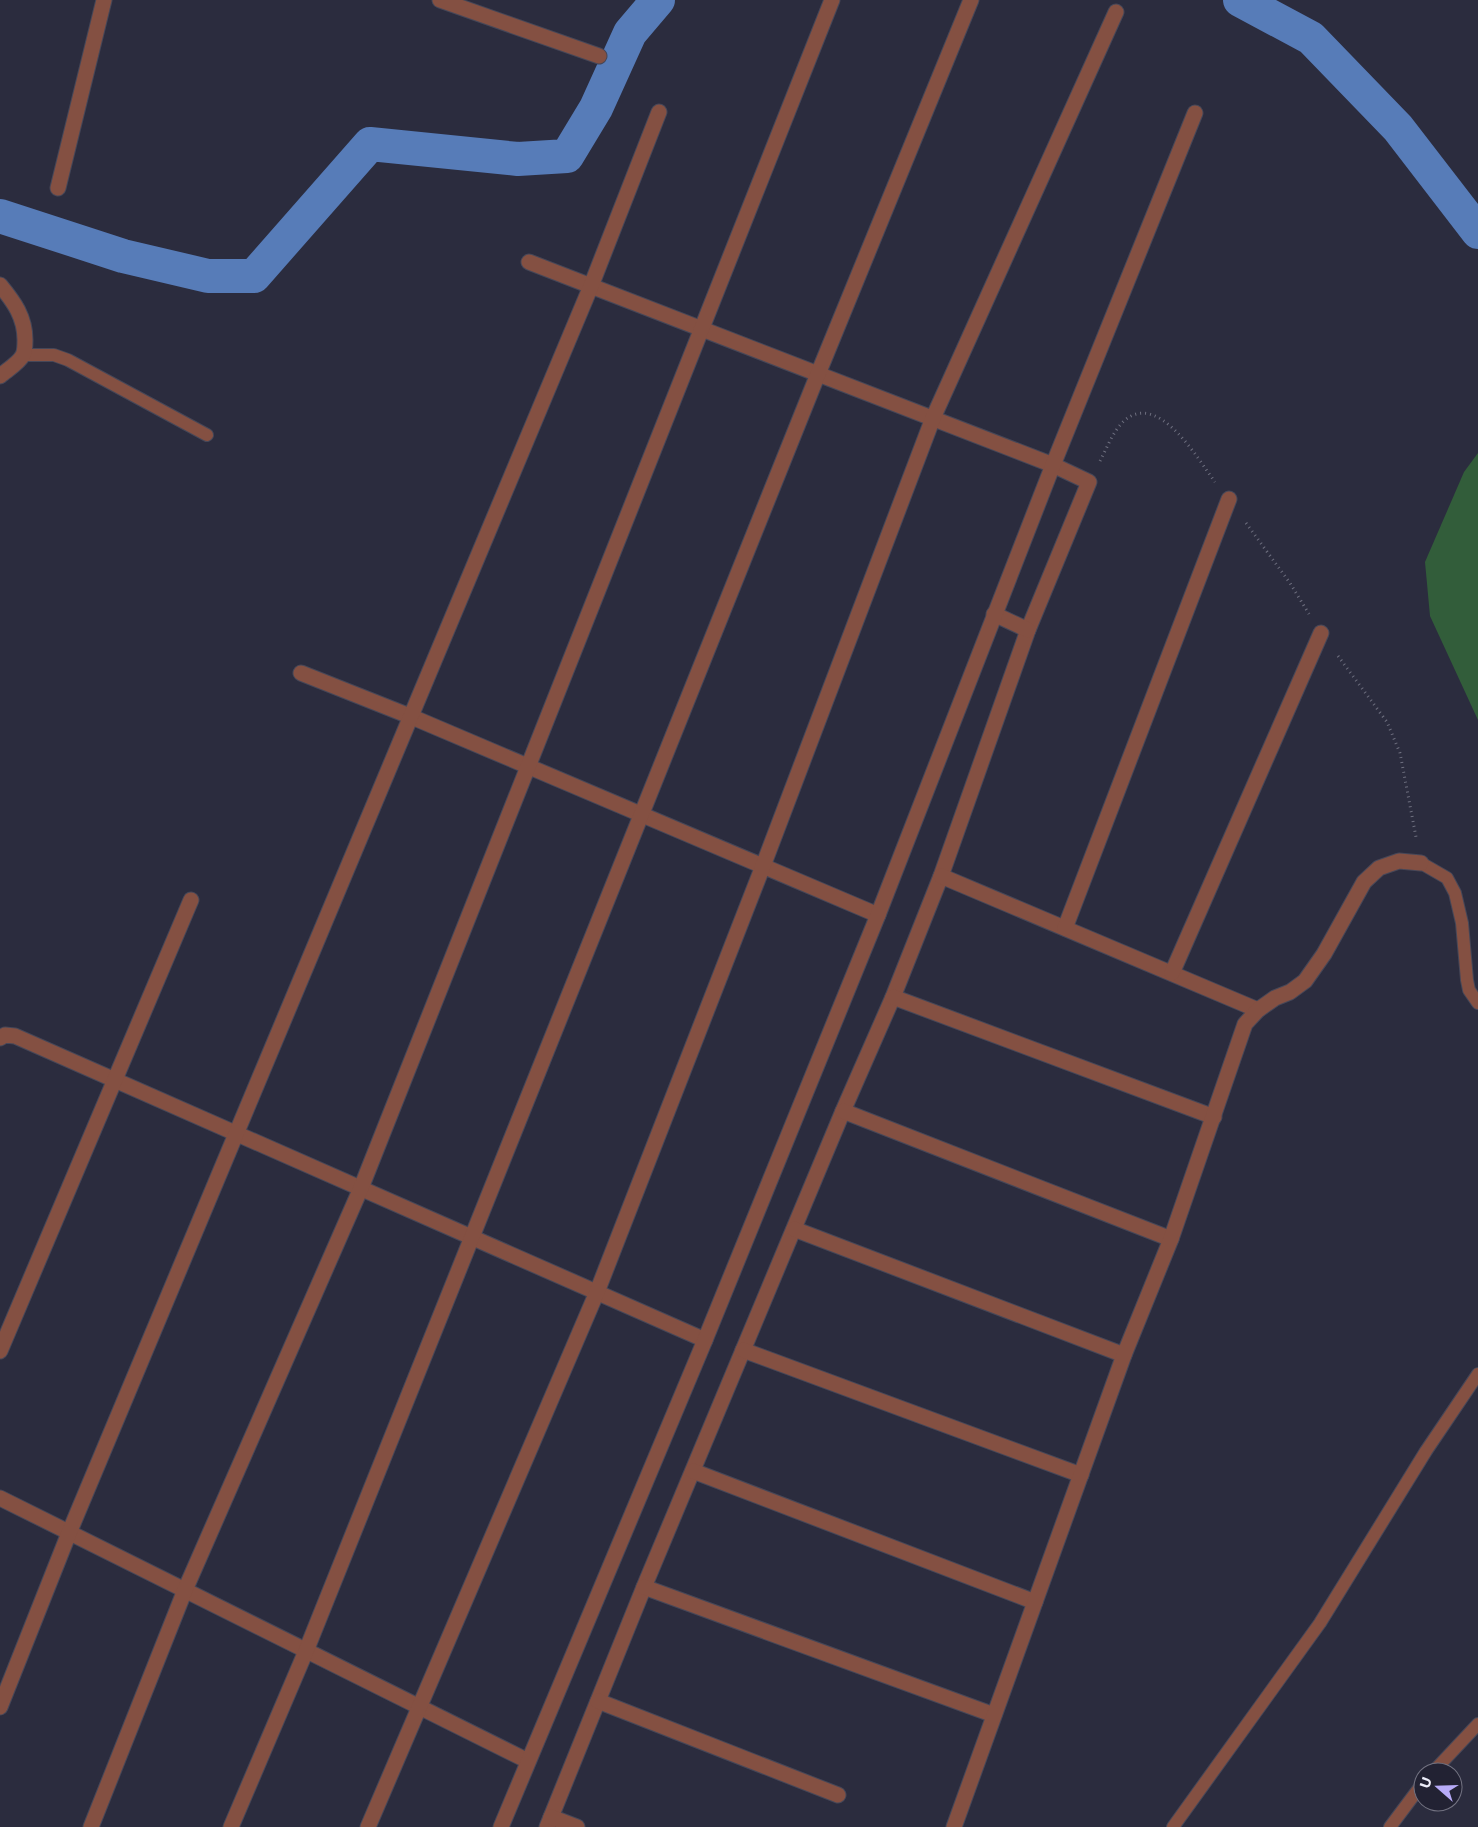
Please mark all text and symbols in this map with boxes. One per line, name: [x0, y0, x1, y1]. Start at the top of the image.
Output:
north arrow: [1413, 1762, 1463, 1812]
text: U: [1415, 1774, 1436, 1791]

